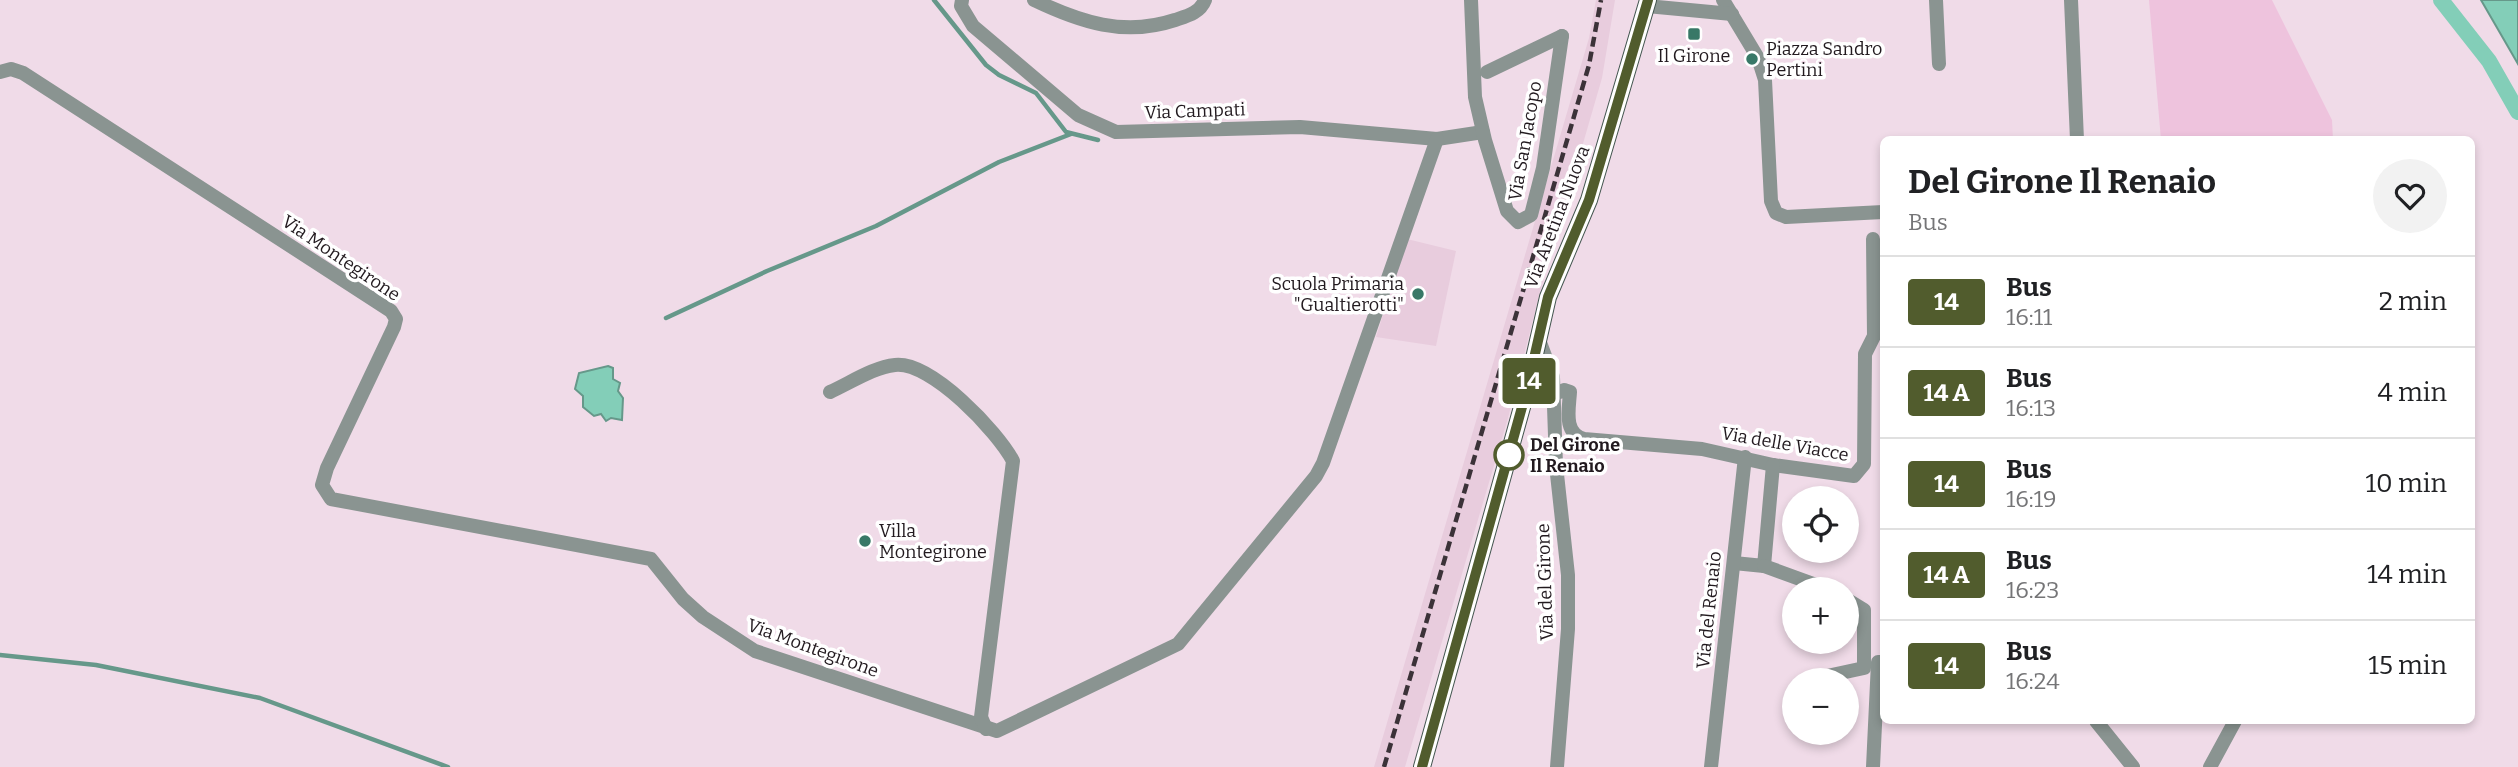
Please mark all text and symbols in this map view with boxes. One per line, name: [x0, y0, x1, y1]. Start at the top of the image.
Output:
marker: Il Girone: [1686, 26, 1702, 42]
place label: Piazza Sandro Pertini: [1766, 38, 1882, 81]
place label: Il Girone: [1658, 45, 1730, 67]
marker: Piazza Sandro Pertini: [1744, 51, 1760, 67]
street label: Via San Jacopo: [1504, 79, 1546, 203]
street label: Via Campati: [1144, 98, 1246, 124]
street label: Via Aretina Nuova: [1520, 142, 1594, 291]
button: heart: [2373, 159, 2447, 233]
text: Del Girone Il Renaio: [1908, 162, 2216, 202]
text: Bus: [1908, 208, 1948, 236]
street label: Via Montegirone: [278, 210, 404, 306]
text: Bus: [2006, 272, 2052, 303]
place label: Scuola Primaria "Gualtierotti": [1271, 273, 1404, 316]
marker: Scuola Primaria "Gualtierotti": [1410, 286, 1426, 302]
text: 2 min: [2379, 286, 2447, 317]
text: 14: [1934, 288, 1959, 316]
text: 16:11: [2006, 303, 2052, 331]
line badge: 14: [1498, 358, 1560, 404]
text: Bus: [2006, 363, 2052, 394]
text: 14: [1517, 367, 1541, 395]
text: 4 min: [2378, 377, 2447, 408]
text: 14 A: [1923, 379, 1970, 407]
text: 16:13: [2006, 394, 2056, 422]
street label: Via delle Viacce: [1720, 422, 1850, 466]
place label: Del Girone Il Renaio: [1530, 434, 1620, 477]
marker: Del Girone Il Renaio: [1494, 440, 1524, 470]
text: Bus: [2006, 454, 2052, 485]
text: 10 min: [2366, 468, 2447, 499]
text: 14: [1934, 470, 1959, 498]
text: 16:19: [2006, 485, 2057, 513]
map controls: [1782, 486, 1859, 745]
button: locate: [1782, 486, 1859, 563]
place label: Villa Montegirone: [879, 520, 987, 563]
street label: Via del Girone: [1532, 523, 1558, 641]
marker: Villa Montegirone: [857, 533, 873, 549]
text: Bus: [2006, 545, 2052, 576]
street label: Via del Renaio: [1692, 550, 1726, 670]
text: 14 min: [2367, 559, 2447, 590]
text: 14 A: [1923, 561, 1970, 589]
text: 16:23: [2006, 576, 2059, 604]
button: +: [1782, 577, 1859, 654]
street label: Via Montegirone: [744, 614, 882, 682]
text: Bus: [2006, 636, 2052, 667]
text: 15 min: [2368, 650, 2447, 681]
text: 14: [1934, 652, 1959, 680]
text: 16:24: [2006, 667, 2060, 695]
button: −: [1782, 668, 1859, 745]

